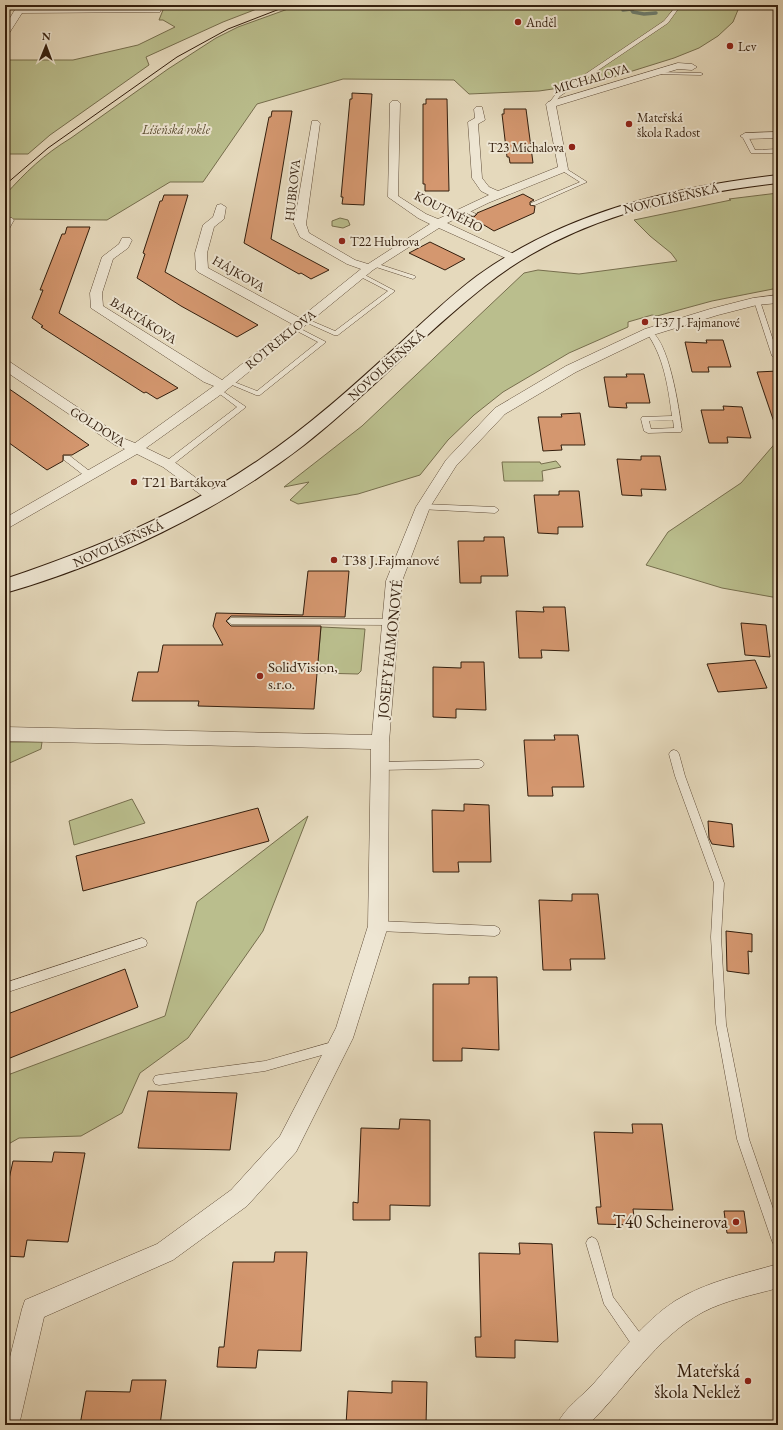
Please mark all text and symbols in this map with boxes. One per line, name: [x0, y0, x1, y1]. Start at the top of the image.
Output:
place label: Anděl: [525, 14, 557, 31]
marker: Anděl: [513, 17, 523, 27]
north arrow: [26, 26, 66, 66]
text: N: [42, 29, 51, 43]
place label: Lev: [738, 38, 757, 55]
marker: Lev: [725, 41, 735, 51]
street label: MICHALOVA: [551, 59, 632, 97]
place label: Mateřská škola Radost: [637, 109, 700, 141]
marker: Mateřská škola Radost: [624, 119, 634, 129]
park label: Líšeňská rokle: [141, 121, 211, 138]
place label: T23 Michalova: [488, 139, 565, 156]
marker: T23 Michalova: [567, 142, 577, 152]
street label: HUBROVA: [281, 157, 304, 222]
street label: NOVOLÍŠEŇSKÁ: [622, 179, 722, 218]
street label: KOUTNÉHO: [411, 187, 486, 236]
place label: T22 Hubrova: [350, 233, 420, 250]
marker: T22 Hubrova: [337, 236, 347, 246]
street label: HÁJKOVA: [209, 251, 269, 296]
street label: BARTÁKOVA: [107, 293, 181, 348]
street label: ROTREKLOVA: [241, 305, 320, 373]
place label: T37 J. Fajmanové: [653, 314, 740, 331]
marker: T37 J. Fajmanové: [640, 317, 650, 327]
street label: NOVOLÍŠEŇSKÁ: [344, 326, 429, 404]
street label: GOLDOVA: [67, 403, 130, 451]
place label: T21 Bartákova: [142, 472, 227, 491]
marker: T21 Bartákova: [129, 477, 139, 487]
street label: NOVOLÍŠEŇSKÁ: [70, 515, 167, 571]
place label: T38 J.Fajmanové: [342, 550, 439, 569]
marker: T38 J.Fajmanové: [329, 555, 339, 565]
street label: JOSEFY FAIMONOVÉ: [373, 578, 406, 721]
place label: SolidVision, s.r.o.: [268, 657, 338, 693]
marker: SolidVision, s.r.o.: [255, 671, 265, 681]
place label: T40 Scheinerova: [613, 1210, 729, 1233]
marker: T40 Scheinerova: [731, 1217, 741, 1227]
place label: Mateřská škola Neklež: [654, 1359, 741, 1403]
marker: Mateřská škola Neklež: [743, 1376, 753, 1386]

